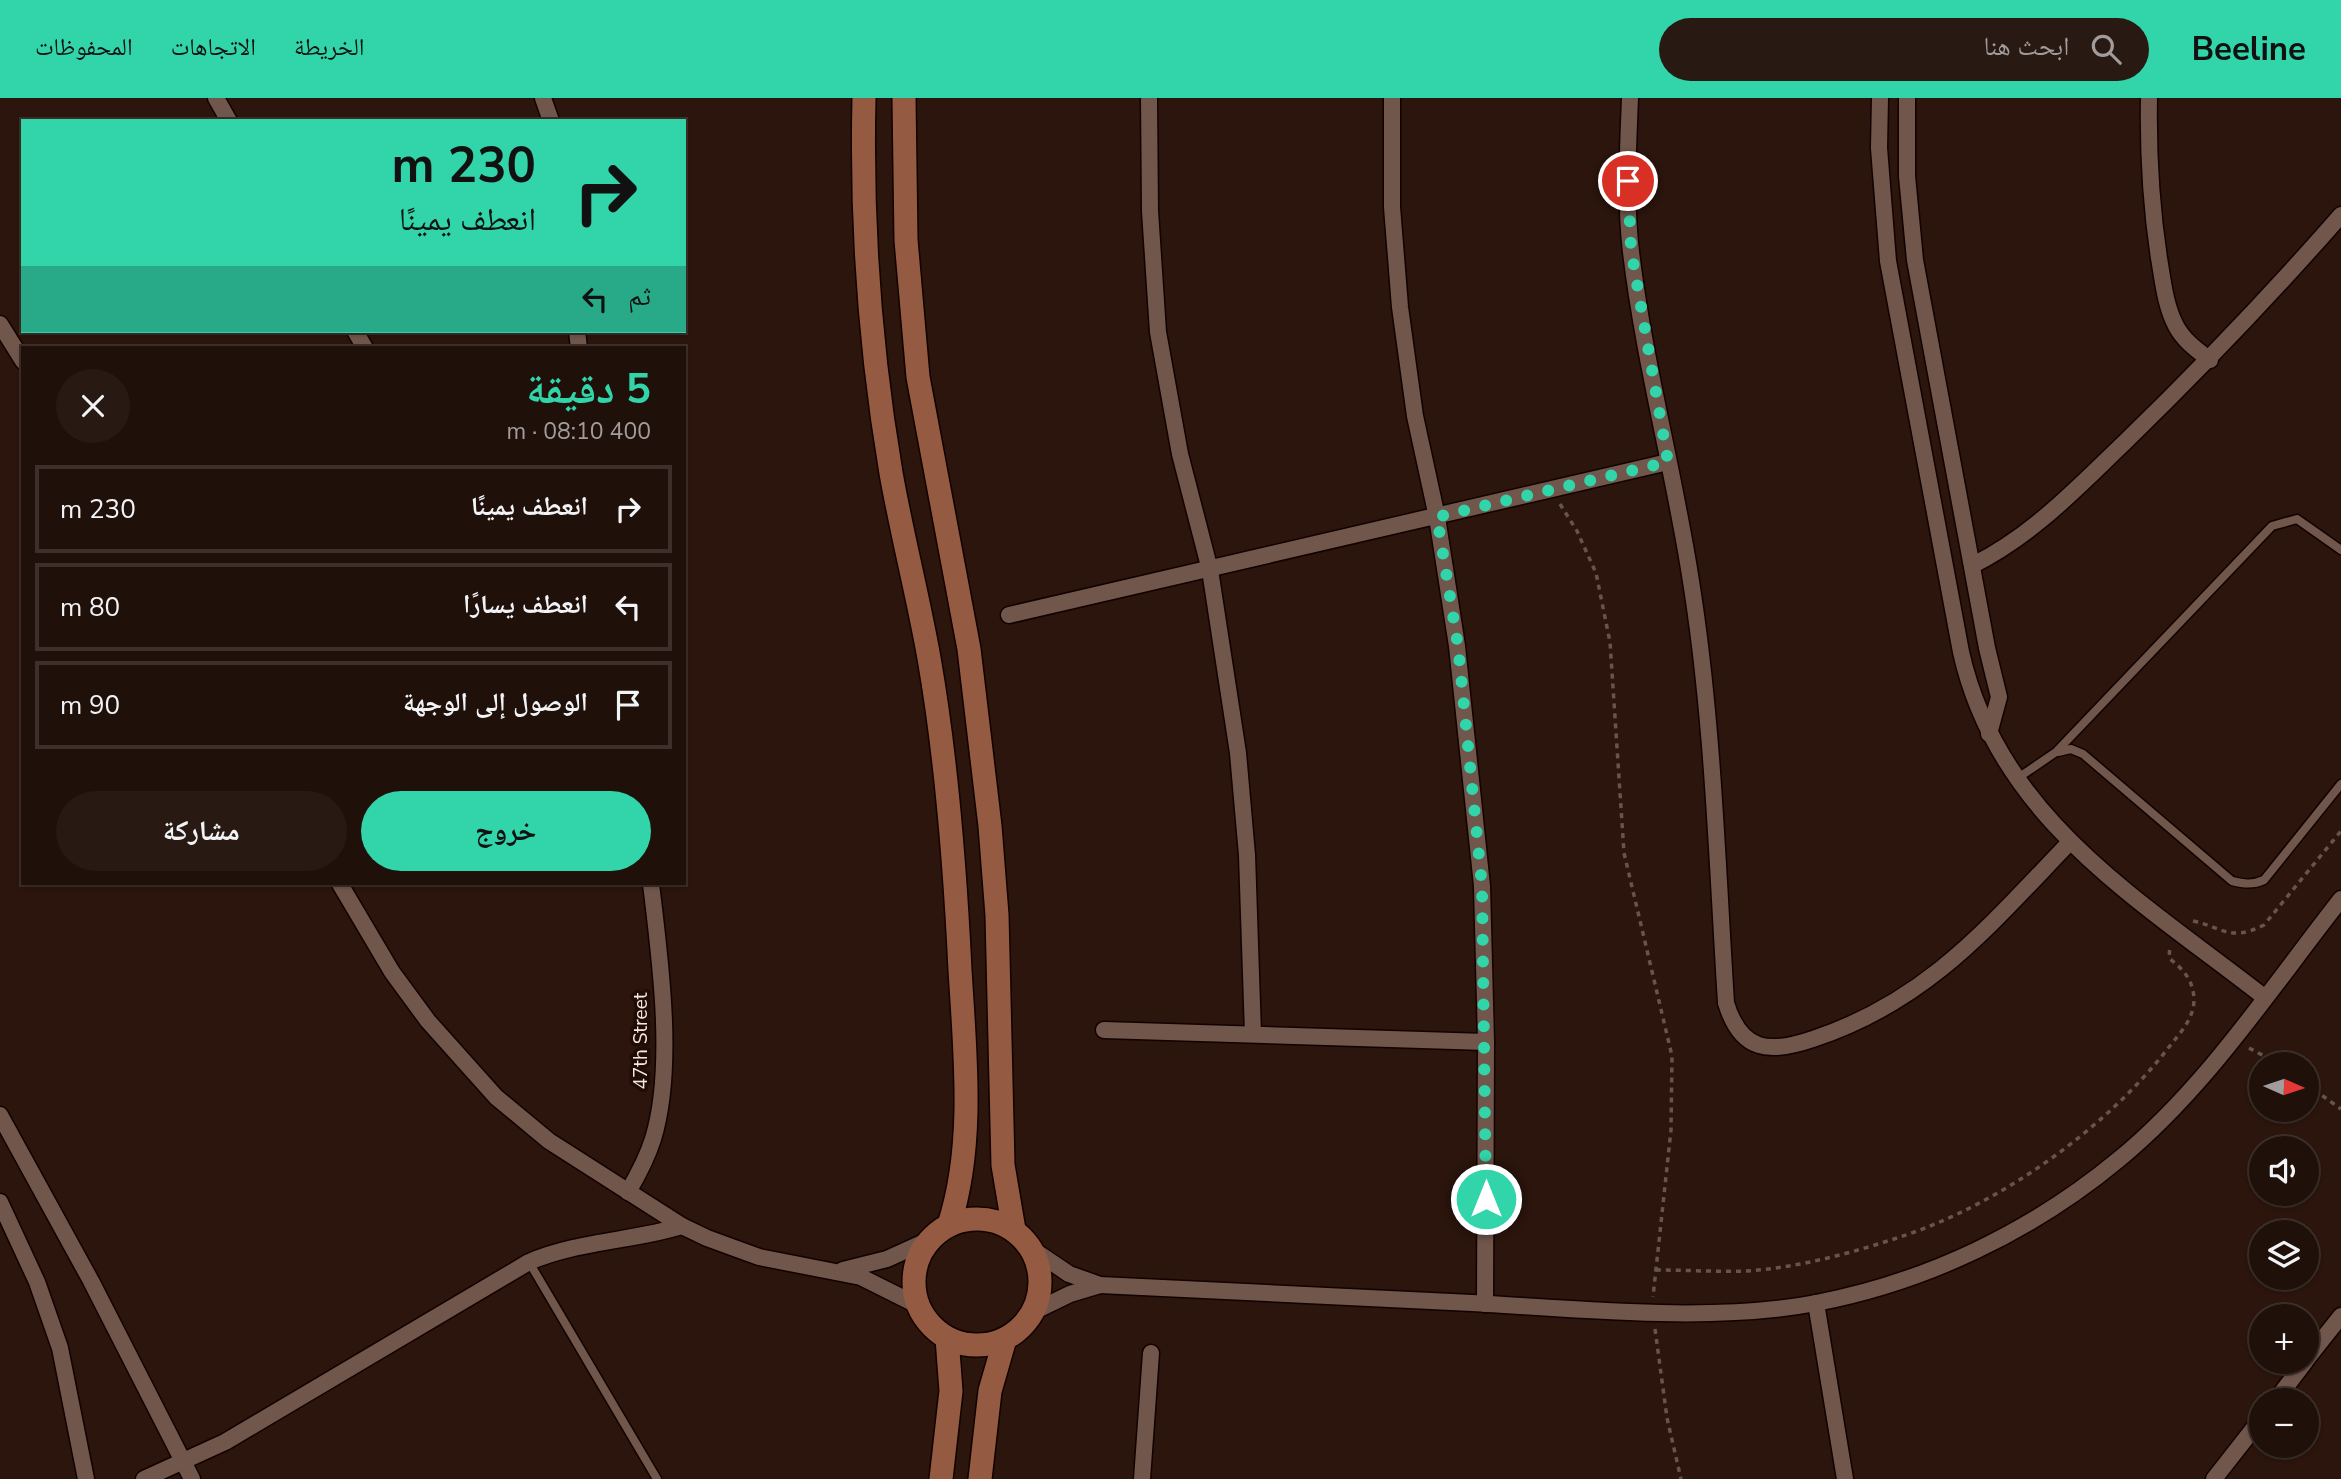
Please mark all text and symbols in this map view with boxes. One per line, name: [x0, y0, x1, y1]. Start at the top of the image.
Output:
search box: [1659, 18, 2149, 81]
text: Beeline: [2191, 27, 2306, 72]
text: ابحث هنا: [1983, 29, 2069, 64]
icon: search: [2087, 30, 2125, 68]
text: المحفوظات: [35, 31, 133, 63]
text: الاتجاهات: [171, 31, 256, 63]
text: الخريطة: [294, 31, 365, 63]
text: 230 m: [392, 132, 536, 199]
icon: right: [560, 147, 651, 238]
pin: [1598, 151, 1658, 211]
icon: arrive: [1609, 162, 1647, 200]
text: انعطف يمينًا: [399, 198, 536, 241]
text: ثم: [628, 279, 651, 314]
icon: left: [576, 280, 614, 318]
text: 5 دقيقة: [526, 361, 651, 418]
button: close: [56, 369, 130, 443]
text: 400 m · 08:10: [506, 416, 651, 447]
text: انعطف يمينًا: [471, 489, 588, 524]
icon: right: [609, 490, 647, 528]
text: 230 m: [60, 492, 136, 527]
text: انعطف يسارًا: [463, 587, 588, 622]
icon: left: [609, 588, 647, 626]
text: 80 m: [60, 590, 120, 625]
text: الوصول إلى الوجهة: [403, 685, 588, 720]
icon: arrive: [609, 686, 647, 724]
text: 90 m: [60, 688, 120, 723]
button: مشاركة: [56, 791, 347, 871]
button: خروج: [361, 791, 651, 871]
street label: 47th Street: [628, 992, 654, 1089]
north arrow: [2249, 1052, 2319, 1122]
map controls: [2249, 1052, 2319, 1458]
button: sound: [2249, 1136, 2319, 1206]
position arrow: [1449, 1162, 1523, 1236]
button: layers: [2249, 1220, 2319, 1290]
button: +: [2249, 1304, 2319, 1374]
button: −: [2249, 1388, 2319, 1458]

